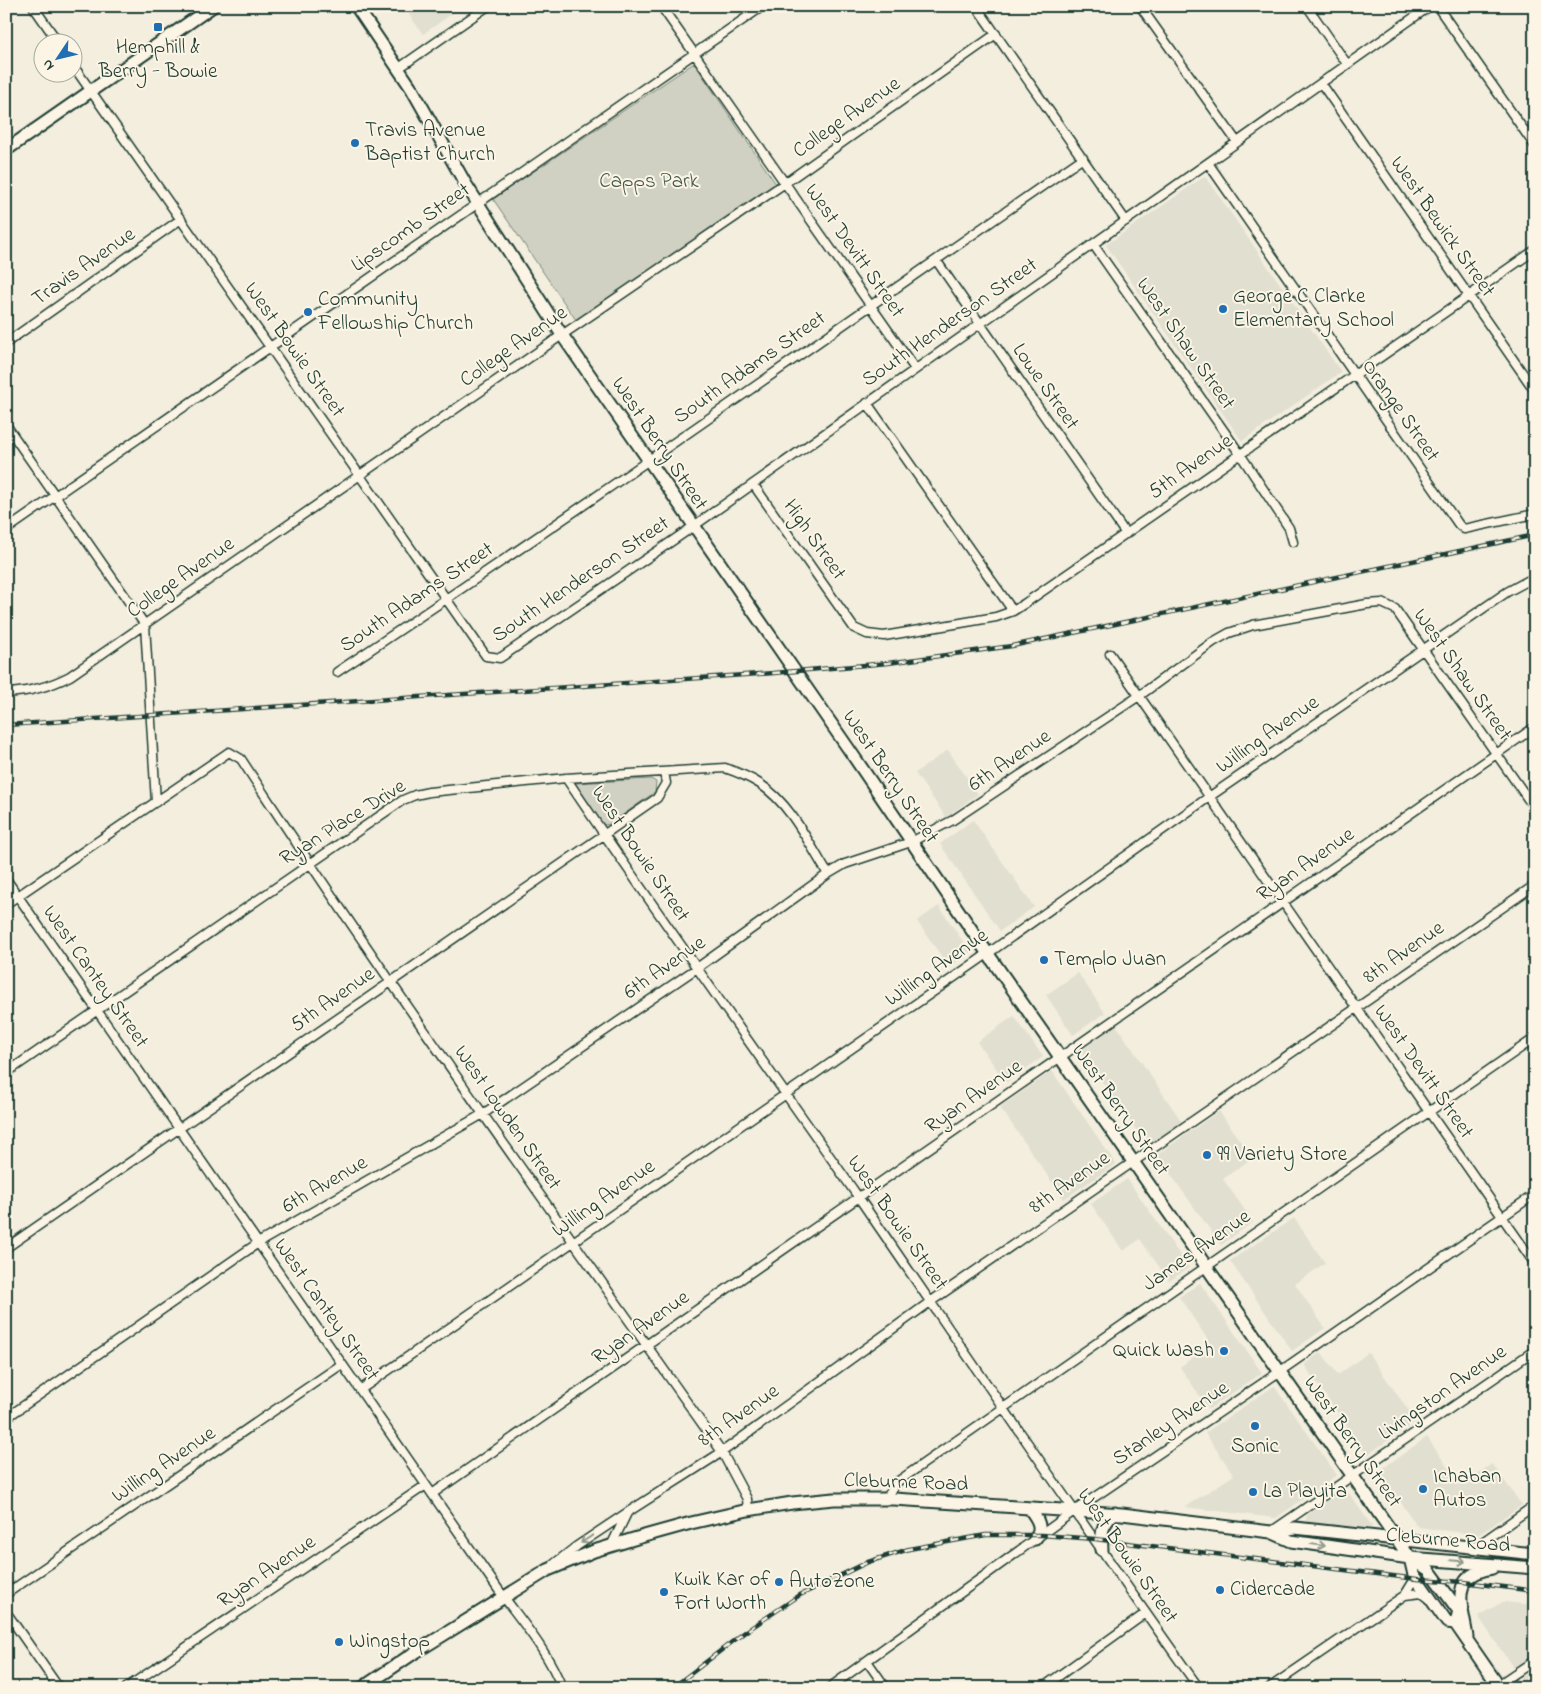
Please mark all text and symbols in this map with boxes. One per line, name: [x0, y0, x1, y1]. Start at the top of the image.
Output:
marker: Hemphill & Berry - Bowie: [152, 21, 164, 33]
north arrow: [32, 32, 82, 82]
place label: Hemphill & Berry - Bowie: [98, 33, 218, 89]
text: N: [37, 55, 60, 74]
street label: College Avenue: [787, 69, 909, 168]
place label: Travis Avenue Baptist Church: [364, 116, 495, 170]
marker: Travis Avenue Baptist Church: [349, 137, 361, 149]
street label: West Bewick Street: [1382, 150, 1502, 304]
park label: Capps Park: [599, 167, 700, 197]
street label: Lipscomb Street: [345, 176, 477, 280]
street label: West Devitt Street: [796, 178, 912, 324]
street label: Travis Avenue: [26, 220, 142, 314]
street label: South Henderson Street: [856, 251, 1044, 395]
street label: West Shaw Street: [1128, 272, 1242, 416]
street label: West Bowie Street: [236, 276, 352, 424]
place label: George C Clarke Elementary School: [1233, 282, 1394, 338]
place label: Community Fellowship Church: [317, 285, 473, 339]
street label: College Avenue: [454, 298, 576, 397]
marker: George C Clarke Elementary School: [1217, 303, 1229, 315]
street label: South Adams Street: [668, 304, 832, 432]
marker: Community Fellowship Church: [302, 306, 314, 318]
street label: Lowe Street: [1004, 337, 1086, 437]
street label: Orange Street: [1352, 354, 1446, 470]
street label: West Berry Street: [602, 371, 715, 518]
street label: 5th Avenue: [1143, 427, 1240, 507]
street label: High Street: [773, 493, 853, 588]
street label: South Henderson Street: [486, 509, 676, 651]
street label: College Avenue: [121, 529, 243, 628]
street label: South Adams Street: [334, 535, 500, 661]
street label: West Shaw Street: [1405, 603, 1519, 747]
street label: Willing Avenue: [1210, 688, 1327, 783]
street label: West Berry Street: [833, 704, 946, 851]
street label: 6th Avenue: [963, 722, 1058, 800]
street label: Ryan Place Drive: [274, 772, 413, 876]
street label: West Bowie Street: [583, 780, 697, 928]
street label: Ryan Avenue: [1251, 820, 1363, 911]
street label: West Cantey Street: [33, 899, 156, 1056]
street label: 8th Avenue: [1357, 914, 1451, 992]
street label: Willing Avenue: [879, 921, 996, 1016]
street label: 6th Avenue: [618, 928, 713, 1007]
place label: Templo Juan: [1054, 945, 1166, 975]
marker: Templo Juan: [1038, 954, 1050, 966]
street label: 5th Avenue: [285, 960, 382, 1040]
street label: West Devitt Street: [1365, 999, 1481, 1145]
street label: West Berry Street: [1062, 1038, 1177, 1183]
street label: West Lowden Street: [446, 1039, 568, 1197]
street label: Ryan Avenue: [919, 1052, 1031, 1143]
place label: 99 Variety Store: [1217, 1140, 1348, 1172]
street label: 8th Avenue: [1023, 1144, 1117, 1222]
street label: 6th Avenue: [277, 1148, 374, 1222]
street label: West Bowie Street: [839, 1149, 955, 1297]
marker: 99 Variety Store: [1201, 1149, 1213, 1161]
street label: Willing Avenue: [546, 1152, 663, 1247]
street label: James Avenue: [1137, 1202, 1258, 1299]
street label: West Cantey Street: [264, 1232, 387, 1389]
street label: Ryan Avenue: [586, 1283, 698, 1374]
place label: Quick Wash: [1113, 1336, 1214, 1366]
street label: Livingston Avenue: [1373, 1337, 1515, 1450]
marker: Quick Wash: [1218, 1345, 1230, 1357]
street label: West Berry Street: [1294, 1370, 1409, 1515]
street label: Stanley Avenue: [1107, 1374, 1237, 1476]
street label: 8th Avenue: [692, 1377, 786, 1455]
street label: Willing Avenue: [106, 1419, 224, 1513]
marker: Sonic: [1249, 1420, 1261, 1432]
place label: Sonic: [1231, 1432, 1280, 1462]
place label: Ichaban Autos: [1433, 1462, 1501, 1516]
street label: Cleburne Road: [843, 1466, 969, 1500]
place label: La Playita: [1263, 1477, 1347, 1509]
street label: West Bowie Street: [1069, 1482, 1185, 1630]
marker: Ichaban Autos: [1417, 1483, 1429, 1495]
marker: La Playita: [1247, 1486, 1259, 1498]
street label: Cleburne Road: [1385, 1521, 1512, 1561]
street label: Ryan Avenue: [212, 1528, 324, 1618]
one-way arrow: [580, 1534, 594, 1544]
one-way arrow: [1309, 1540, 1325, 1550]
one-way arrow: [1450, 1557, 1466, 1566]
place label: Kwik Kar of Fort Worth: [673, 1565, 770, 1619]
place label: AutoZone: [789, 1567, 875, 1597]
place label: Cidercade: [1230, 1575, 1315, 1605]
marker: AutoZone: [773, 1576, 785, 1588]
marker: Cidercade: [1214, 1584, 1226, 1596]
marker: Kwik Kar of Fort Worth: [658, 1586, 670, 1598]
place label: Wingstop: [349, 1627, 430, 1659]
marker: Wingstop: [333, 1636, 345, 1648]

